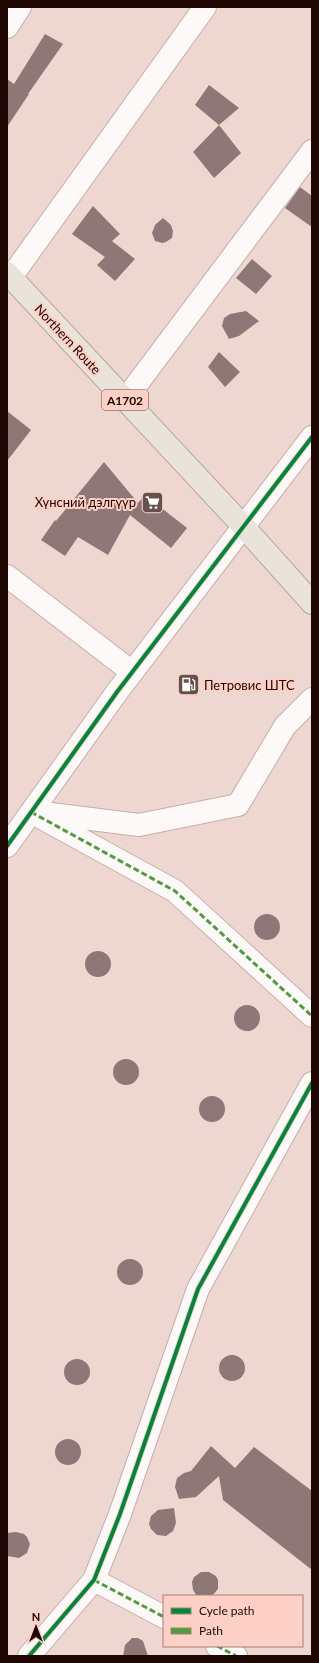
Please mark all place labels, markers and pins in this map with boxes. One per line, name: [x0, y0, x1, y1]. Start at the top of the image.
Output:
supermarket icon: Хүнсний дэлгүүр: [139, 489, 165, 515]
place label: Хүнсний дэлгүүр: [35, 494, 136, 510]
fuel station icon: Петровис ШТС: [175, 672, 201, 698]
place label: Петровис ШТС: [204, 677, 295, 693]

